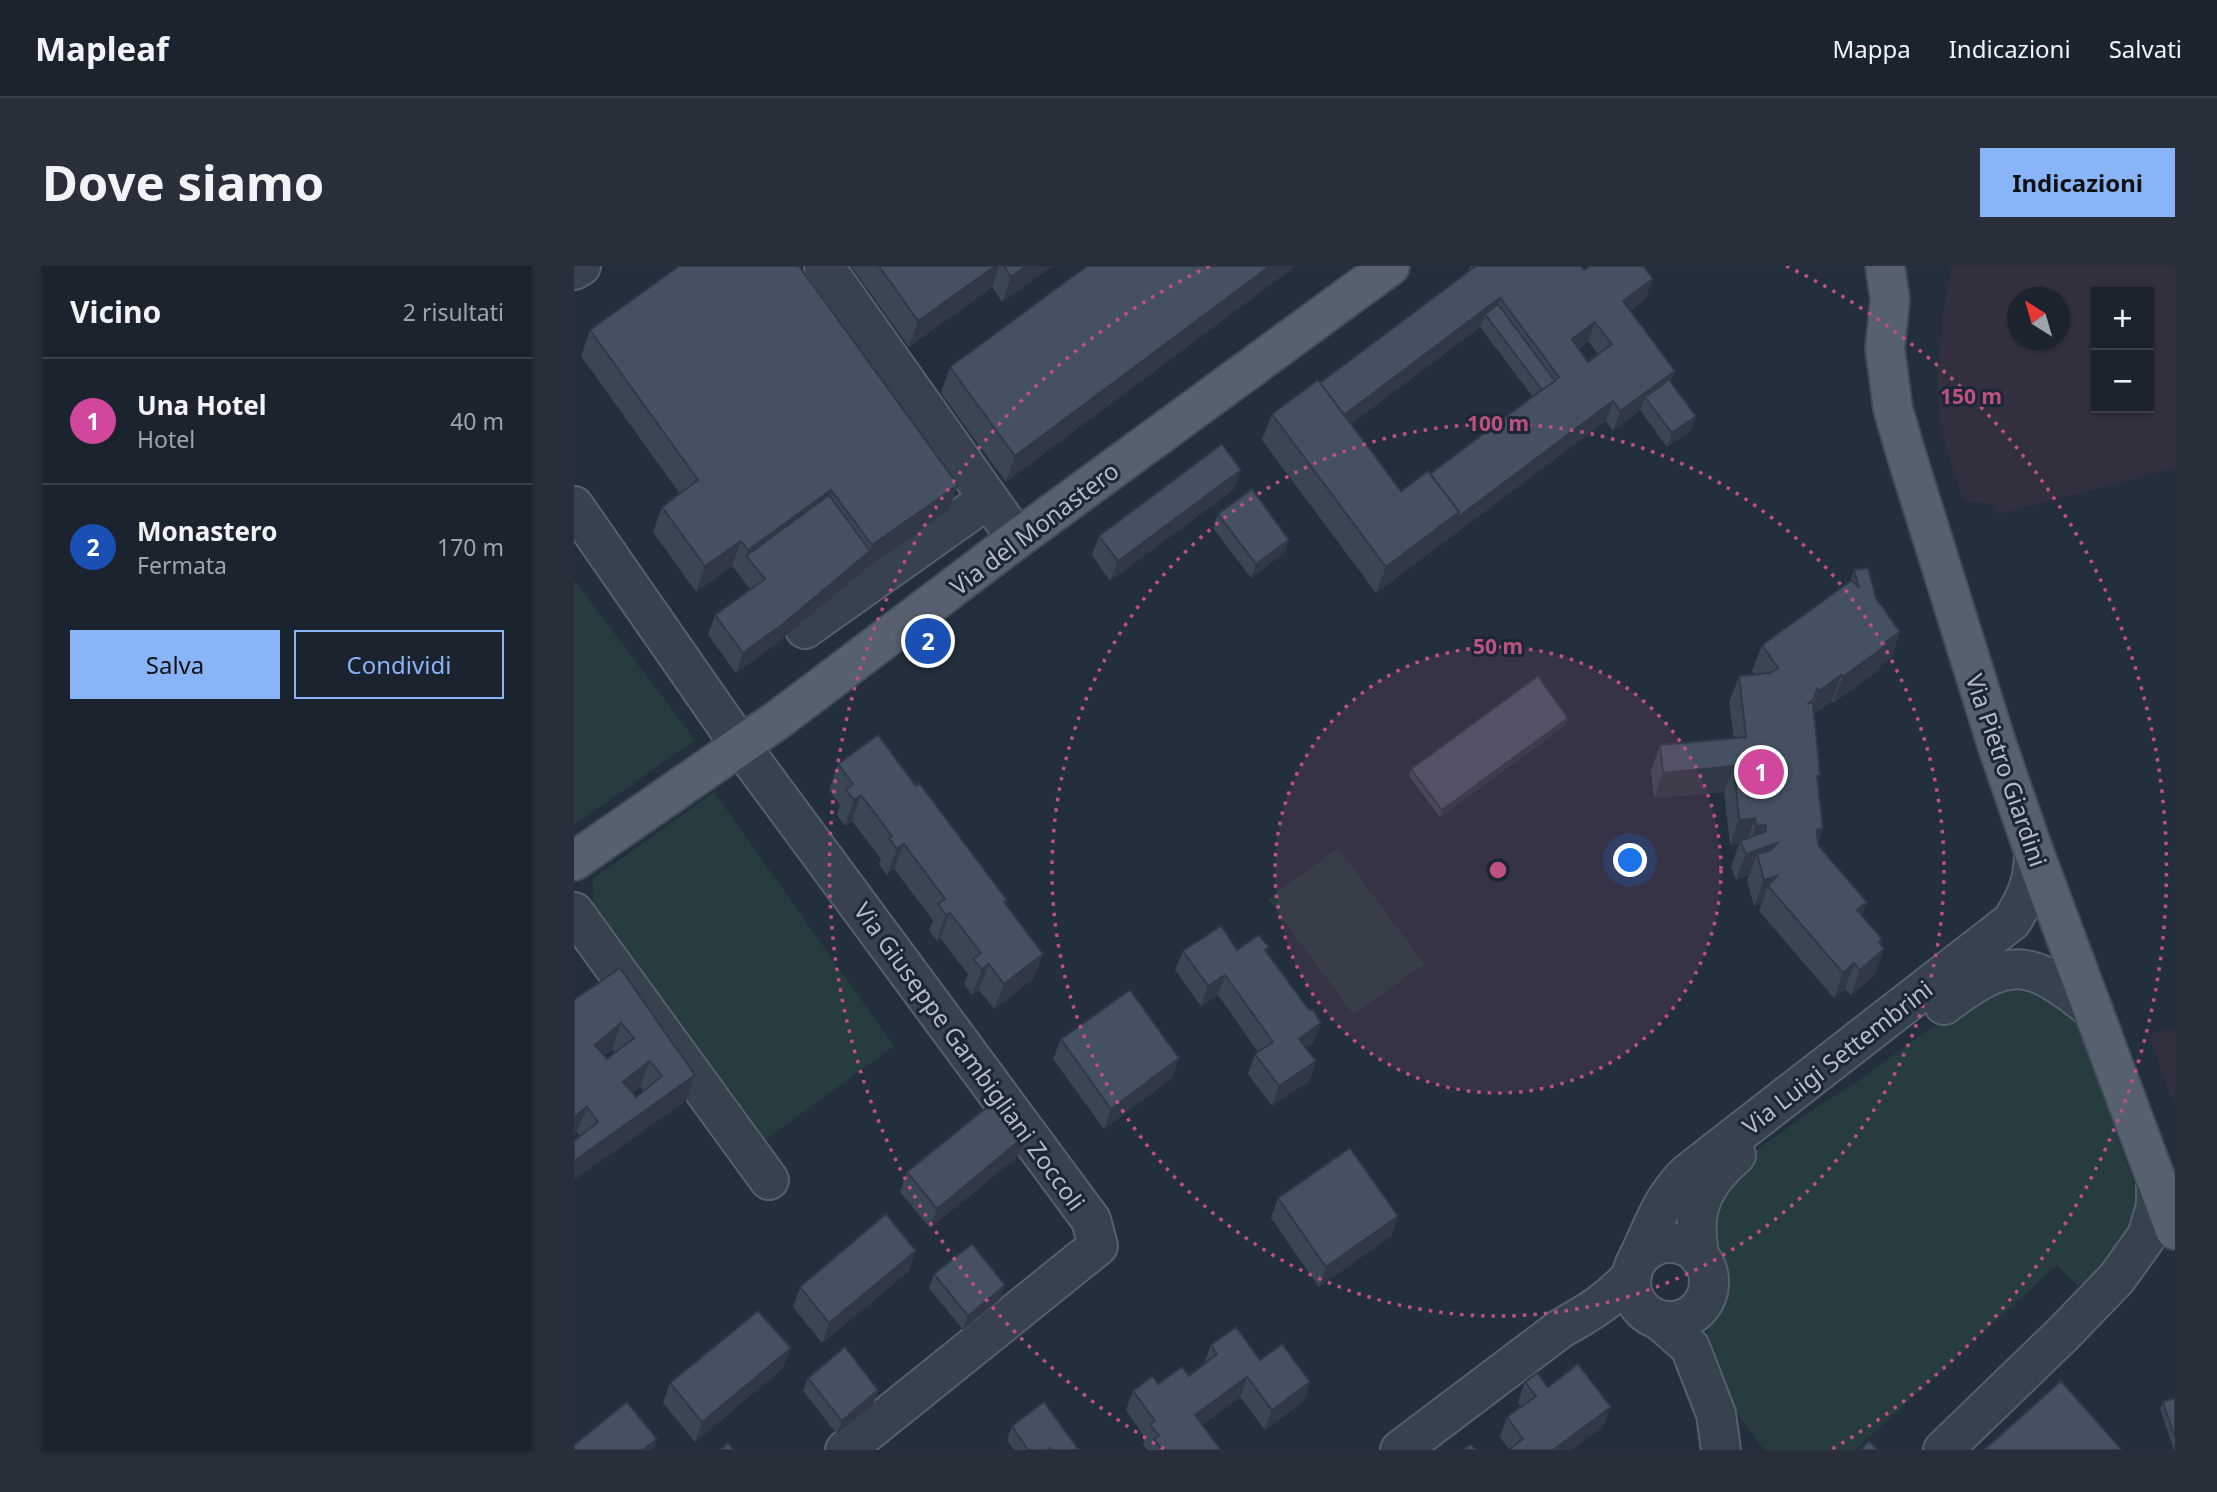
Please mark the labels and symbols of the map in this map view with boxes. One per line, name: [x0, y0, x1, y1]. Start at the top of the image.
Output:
north arrow: [2007, 287, 2070, 350]
text: 150 m: [1940, 382, 2002, 410]
text: 100 m: [1467, 409, 1529, 437]
street label: Via del Monastero: [943, 454, 1125, 602]
pin: 2: [905, 615, 951, 667]
text: 50 m: [1473, 632, 1523, 660]
street label: Via Pietro Giardini: [1959, 669, 2055, 871]
pin: 1: [1738, 746, 1784, 798]
your location: [1613, 843, 1647, 877]
centre of rings: [1486, 858, 1510, 882]
street label: Via Giuseppe Gambigliani Zoccoli: [847, 895, 1093, 1217]
street label: Via Luigi Settembrini: [1735, 972, 1939, 1142]

